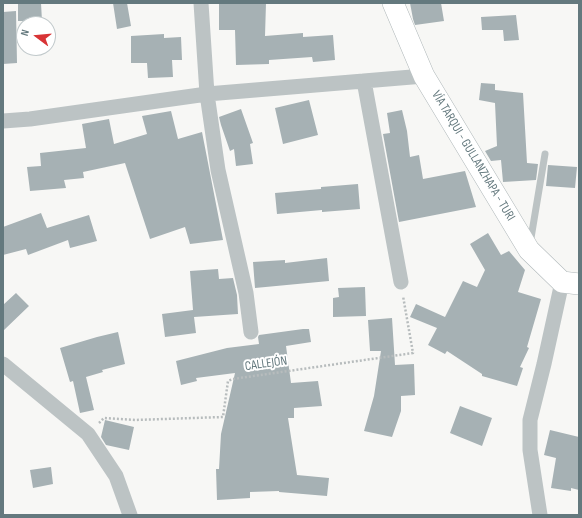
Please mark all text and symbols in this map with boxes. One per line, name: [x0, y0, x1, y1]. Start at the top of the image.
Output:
north arrow: [16, 16, 56, 56]
text: N: [18, 28, 32, 37]
street label: VÍA TARQUI - GULLANZHAPA - TURI: [428, 88, 518, 224]
street label: CALLEJÓN: [244, 353, 288, 375]

